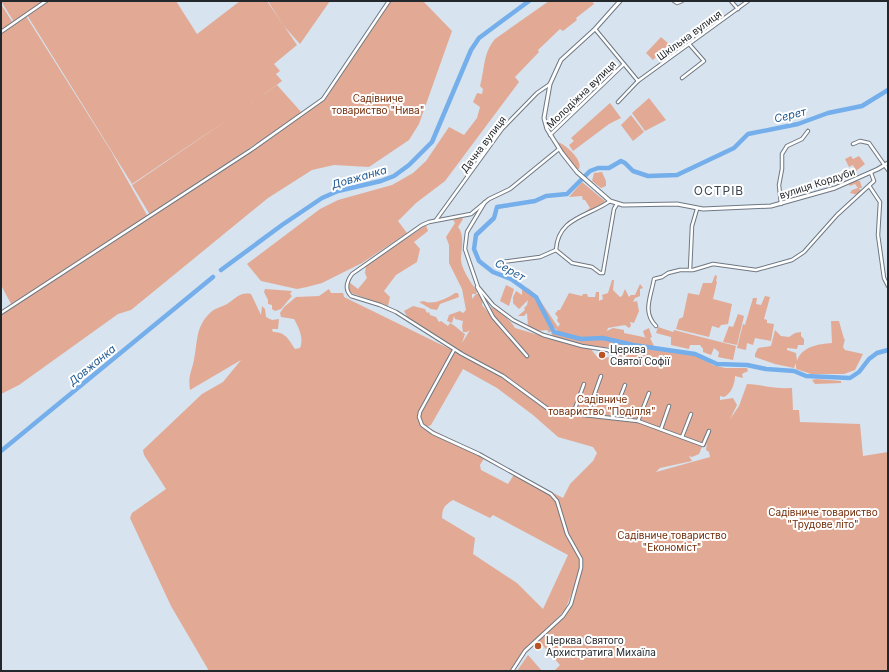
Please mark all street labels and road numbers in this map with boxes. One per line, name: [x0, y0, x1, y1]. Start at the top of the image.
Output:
street label: Шкільна вулиця: [654, 7, 724, 63]
street label: Молодіжна вулиця: [544, 58, 618, 130]
street label: Дачна вулиця: [458, 113, 508, 175]
street label: вулиця Кордуби: [778, 165, 856, 201]

